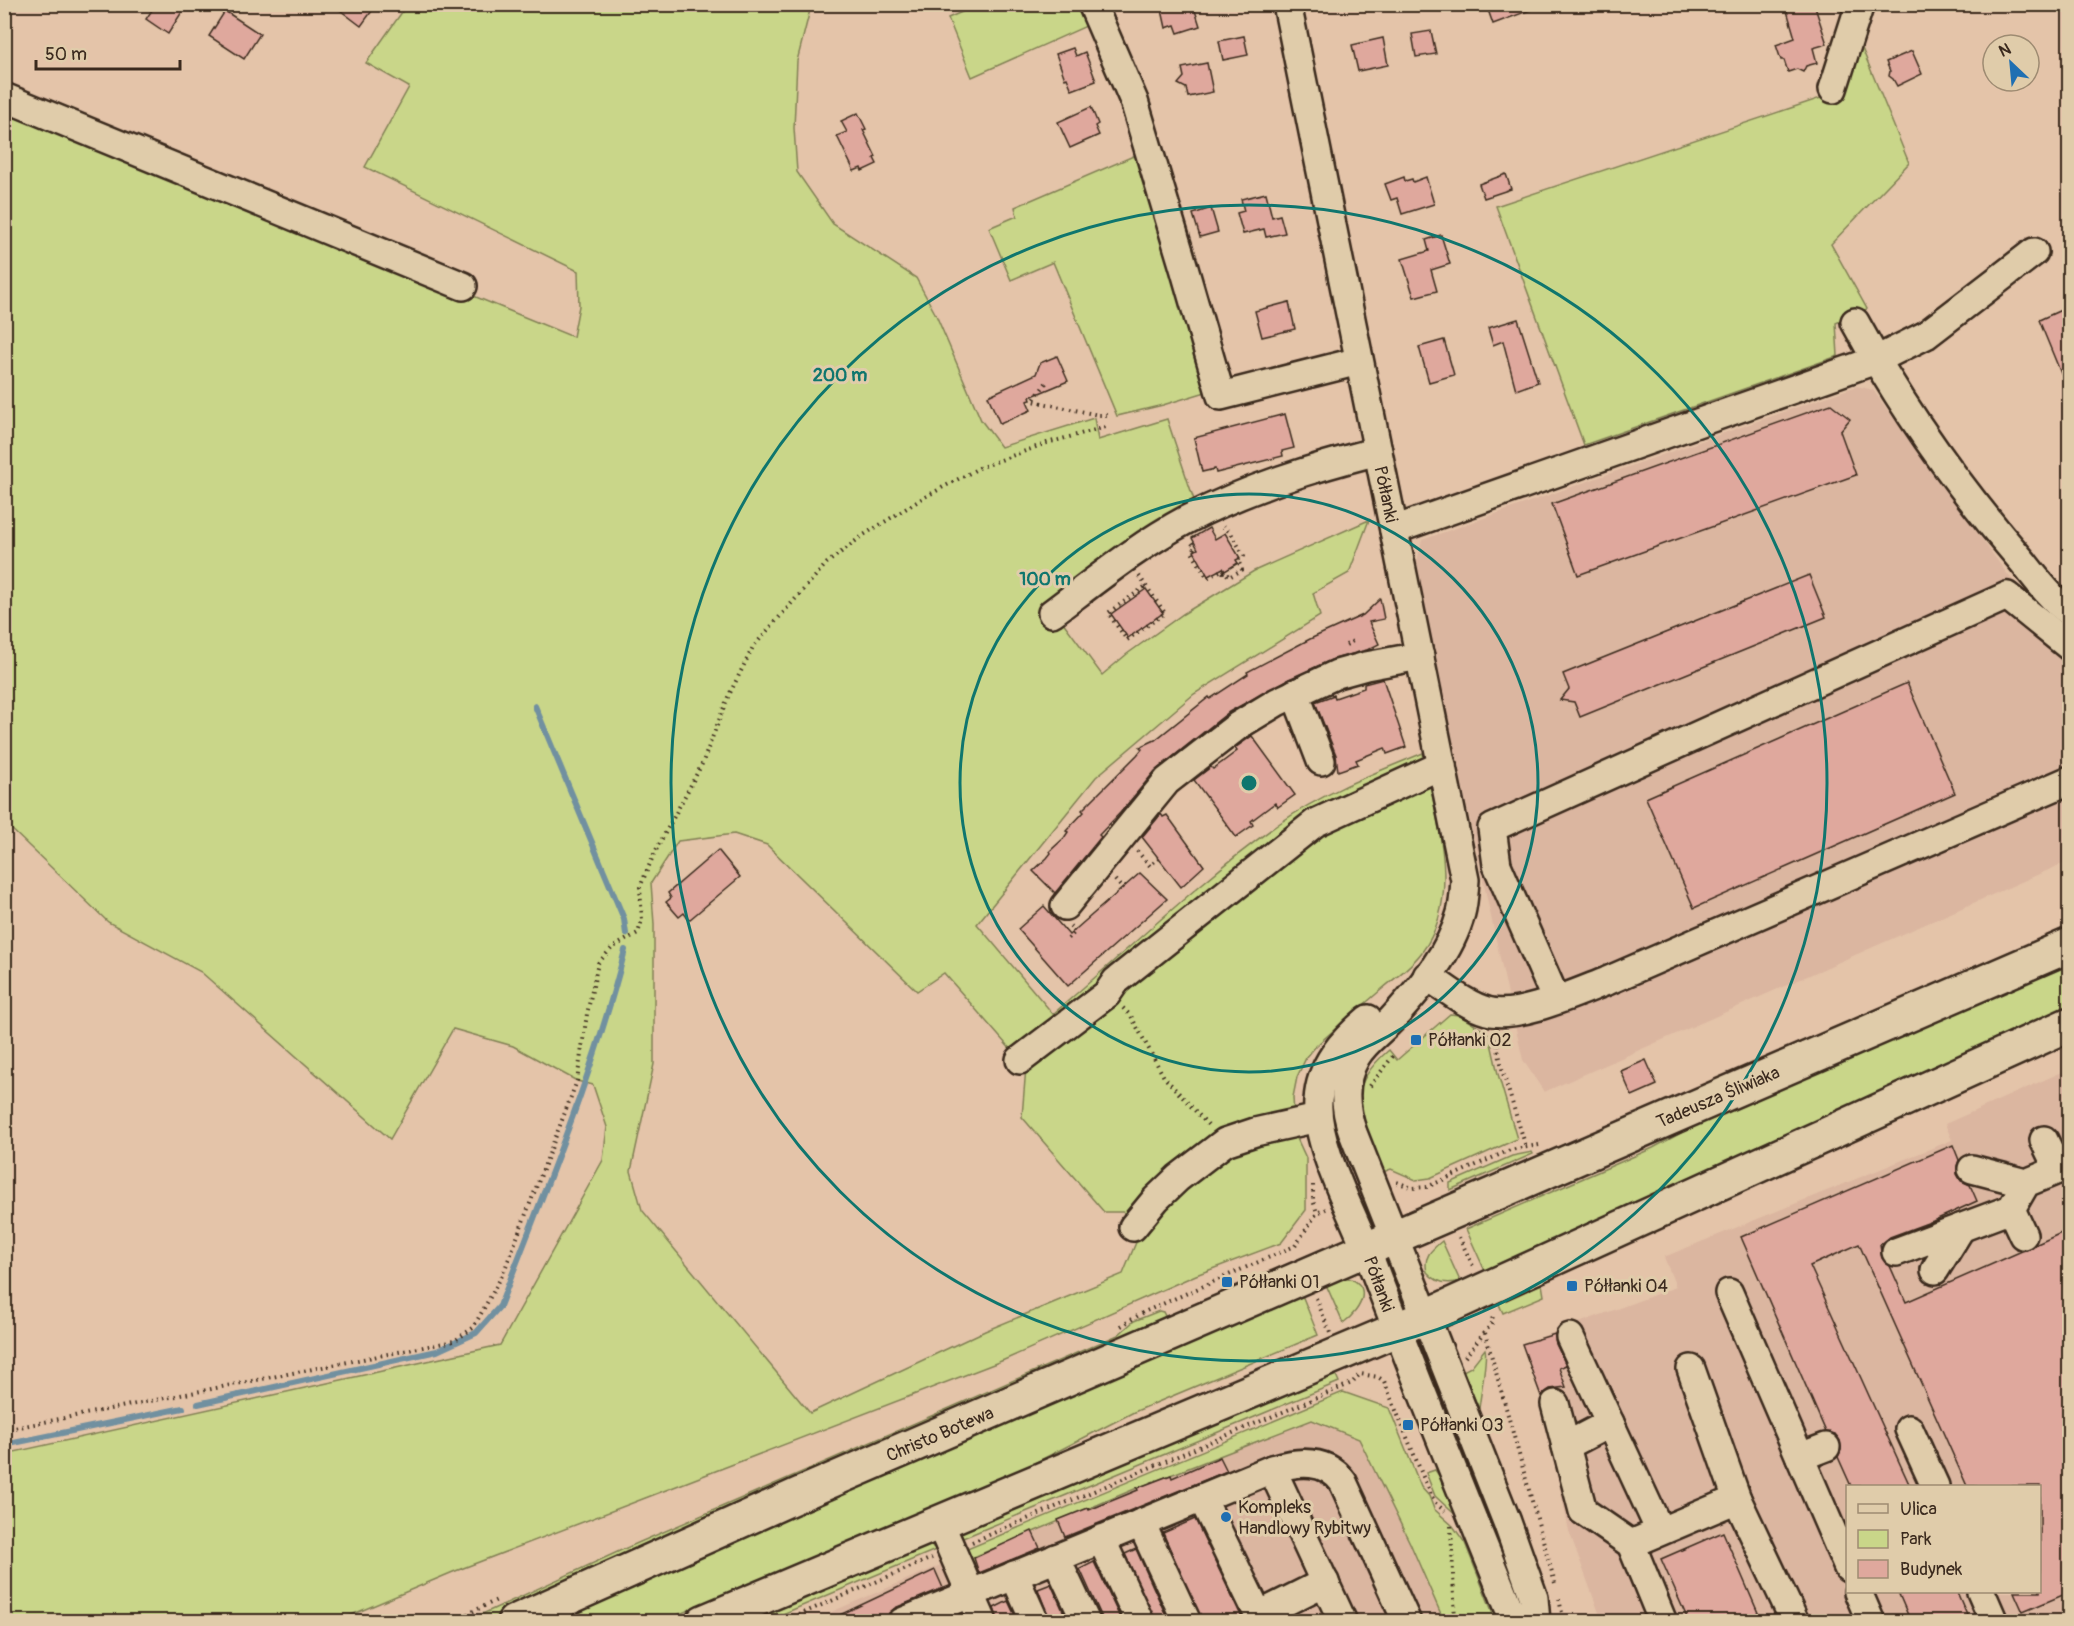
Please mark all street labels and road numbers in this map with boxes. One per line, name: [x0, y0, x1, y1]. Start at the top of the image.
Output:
street label: Półłanki: [1368, 464, 1403, 525]
street label: Tadeusza Śliwiaka: [1653, 1061, 1783, 1134]
street label: Półłanki: [1358, 1253, 1399, 1315]
street label: Christo Botewa: [883, 1401, 997, 1467]

